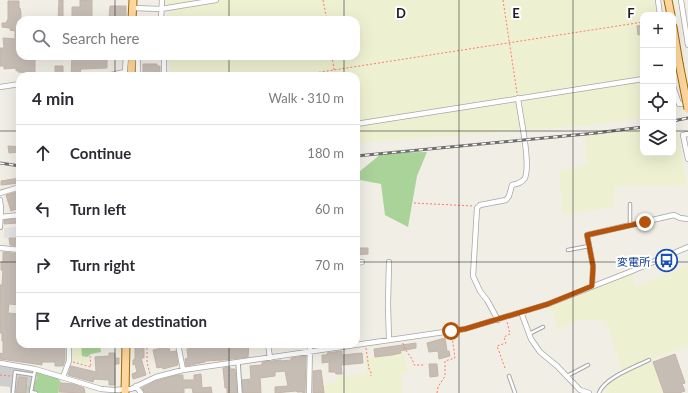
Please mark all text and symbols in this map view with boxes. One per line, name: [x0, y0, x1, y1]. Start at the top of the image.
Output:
text: D: [396, 5, 406, 21]
text: E: [512, 5, 520, 21]
text: F: [627, 5, 635, 21]
map controls: [640, 12, 676, 156]
button: +: [640, 12, 676, 48]
search box: [16, 16, 360, 60]
icon: search: [30, 27, 52, 49]
text: Search here: [62, 29, 139, 47]
button: −: [640, 48, 676, 84]
button: locate: [640, 84, 676, 120]
text: 4 min: [32, 88, 74, 109]
text: Walk · 310 m: [268, 90, 344, 106]
button: layers: [640, 120, 676, 156]
icon: ahead: [32, 142, 54, 164]
text: Continue: [70, 144, 131, 162]
text: 180 m: [307, 145, 344, 161]
icon: left: [32, 198, 54, 220]
text: Turn left: [70, 200, 126, 218]
text: 60 m: [315, 201, 344, 217]
route end: [636, 213, 654, 231]
bus stop icon: 変電所: [653, 248, 679, 274]
icon: right: [32, 254, 54, 276]
place label: 変電所: [617, 255, 651, 268]
text: Turn right: [70, 256, 135, 274]
text: 70 m: [315, 257, 344, 273]
icon: arrive: [32, 310, 54, 332]
text: Arrive at destination: [70, 312, 207, 330]
route start: [442, 322, 460, 340]

